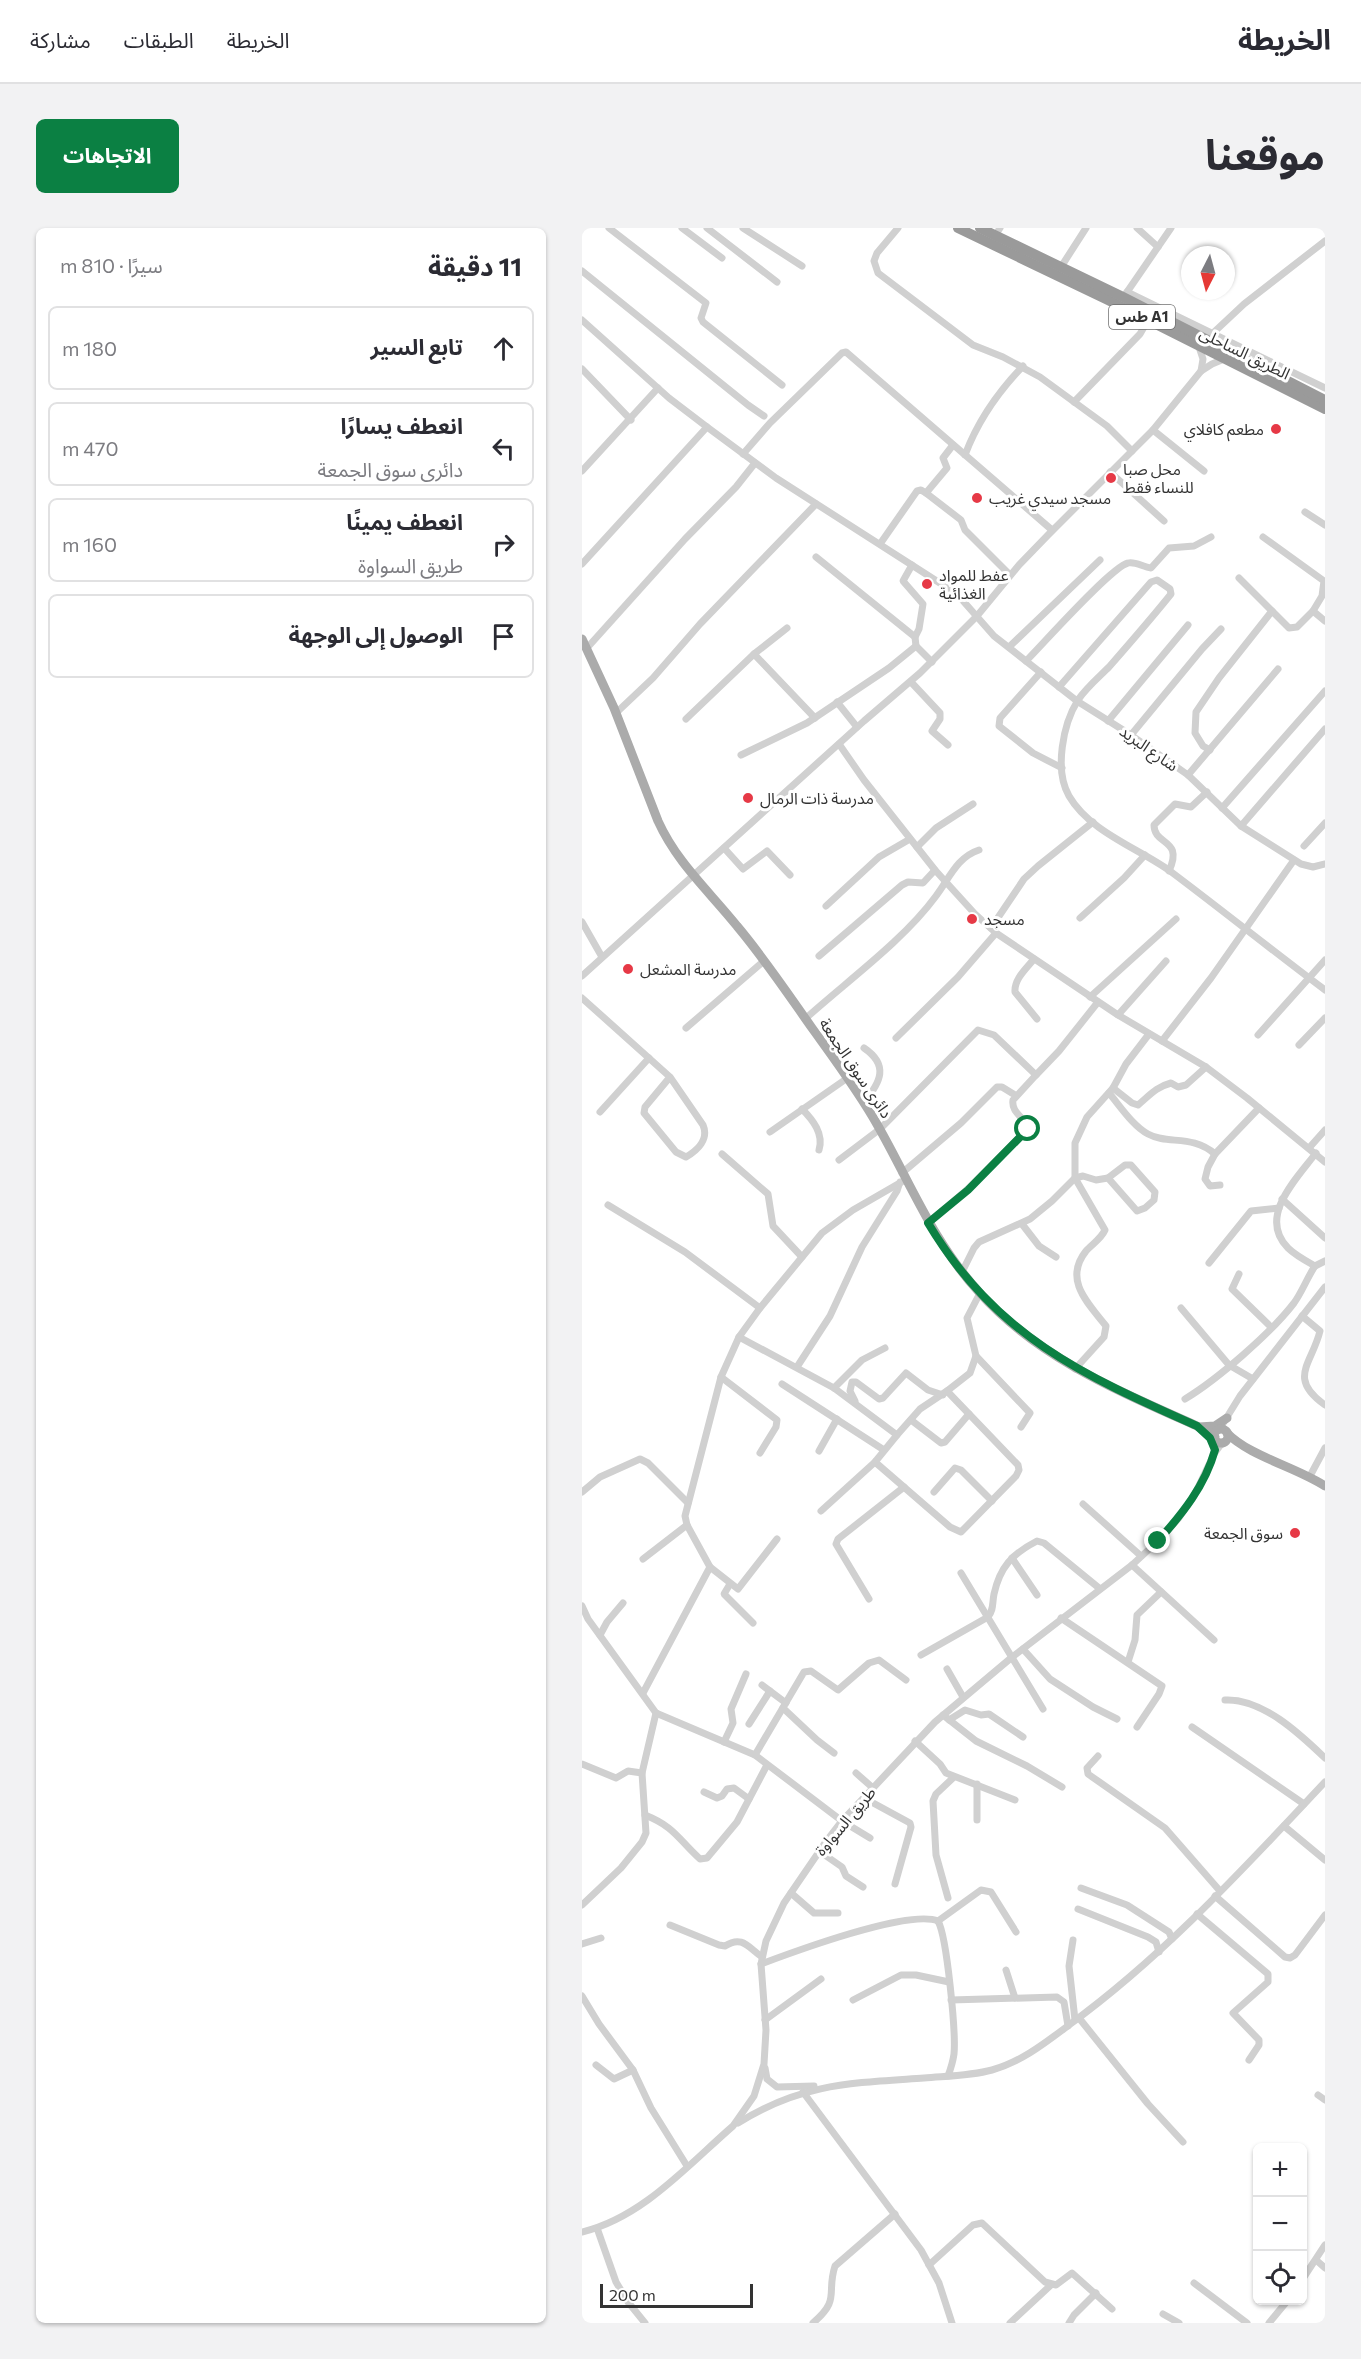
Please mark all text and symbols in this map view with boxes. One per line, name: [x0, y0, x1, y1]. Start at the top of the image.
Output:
text: الخريطة: [1238, 22, 1331, 56]
text: مشاركة: [30, 27, 91, 52]
text: الطبقات: [124, 27, 194, 52]
text: الخريطة: [227, 27, 290, 52]
button: الاتجاهات: [36, 119, 179, 193]
text: موقعنا: [1205, 127, 1325, 179]
north arrow: [1181, 246, 1235, 300]
text: 11 دقيقة: [428, 250, 522, 281]
text: سيرًا · 810 m: [60, 253, 163, 277]
road number: طس A1: [1109, 305, 1175, 329]
street label: الطريق الساحلى: [1196, 322, 1294, 384]
icon: ahead: [487, 332, 520, 365]
text: تابع السير: [371, 333, 463, 360]
text: 180 m: [62, 336, 117, 360]
text: انعطف يسارًا: [341, 412, 463, 439]
place label: مطعم كافلاي: [1184, 419, 1264, 442]
marker: مطعم كافلاي: [1269, 422, 1283, 436]
icon: left: [487, 432, 520, 465]
text: 470 m: [62, 436, 118, 460]
text: دائرى سوق الجمعة: [318, 457, 463, 481]
place label: محل صبا للنساء فقط: [1123, 459, 1194, 496]
marker: محل صبا للنساء فقط: [1104, 471, 1118, 485]
place label: مسجد سيدي غريب: [989, 488, 1111, 511]
marker: مسجد سيدي غريب: [970, 491, 984, 505]
text: انعطف يمينًا: [346, 508, 463, 535]
icon: right: [487, 528, 520, 561]
text: 160 m: [62, 532, 117, 556]
text: طريق السواوة: [358, 553, 463, 577]
place label: عفط للمواد الغذائية: [939, 565, 1009, 602]
marker: عفط للمواد الغذائية: [920, 577, 934, 591]
icon: arrive: [487, 620, 520, 653]
text: الوصول إلى الوجهة: [288, 621, 463, 648]
street label: شارع البريد: [1114, 721, 1182, 778]
place label: مدرسة ذات الرمال: [760, 788, 874, 809]
marker: مدرسة ذات الرمال: [741, 791, 755, 805]
place label: مسجد: [984, 909, 1025, 928]
marker: مسجد: [965, 912, 979, 926]
place label: مدرسة المشعل: [640, 959, 737, 979]
marker: مدرسة المشعل: [621, 962, 635, 976]
street label: دائرى سوق الجمعة: [815, 1014, 897, 1122]
route start: [1014, 1115, 1040, 1141]
place label: سوق الجمعة: [1204, 1523, 1283, 1543]
marker: سوق الجمعة: [1288, 1526, 1302, 1540]
route end: [1144, 1527, 1170, 1553]
street label: طريق السواوة: [810, 1782, 881, 1860]
map controls: [1253, 2143, 1307, 2305]
button: +: [1253, 2143, 1307, 2197]
button: −: [1253, 2197, 1307, 2251]
button: locate: [1253, 2251, 1307, 2305]
scale bar: [600, 2281, 753, 2308]
text: 200 m: [609, 2285, 656, 2304]

